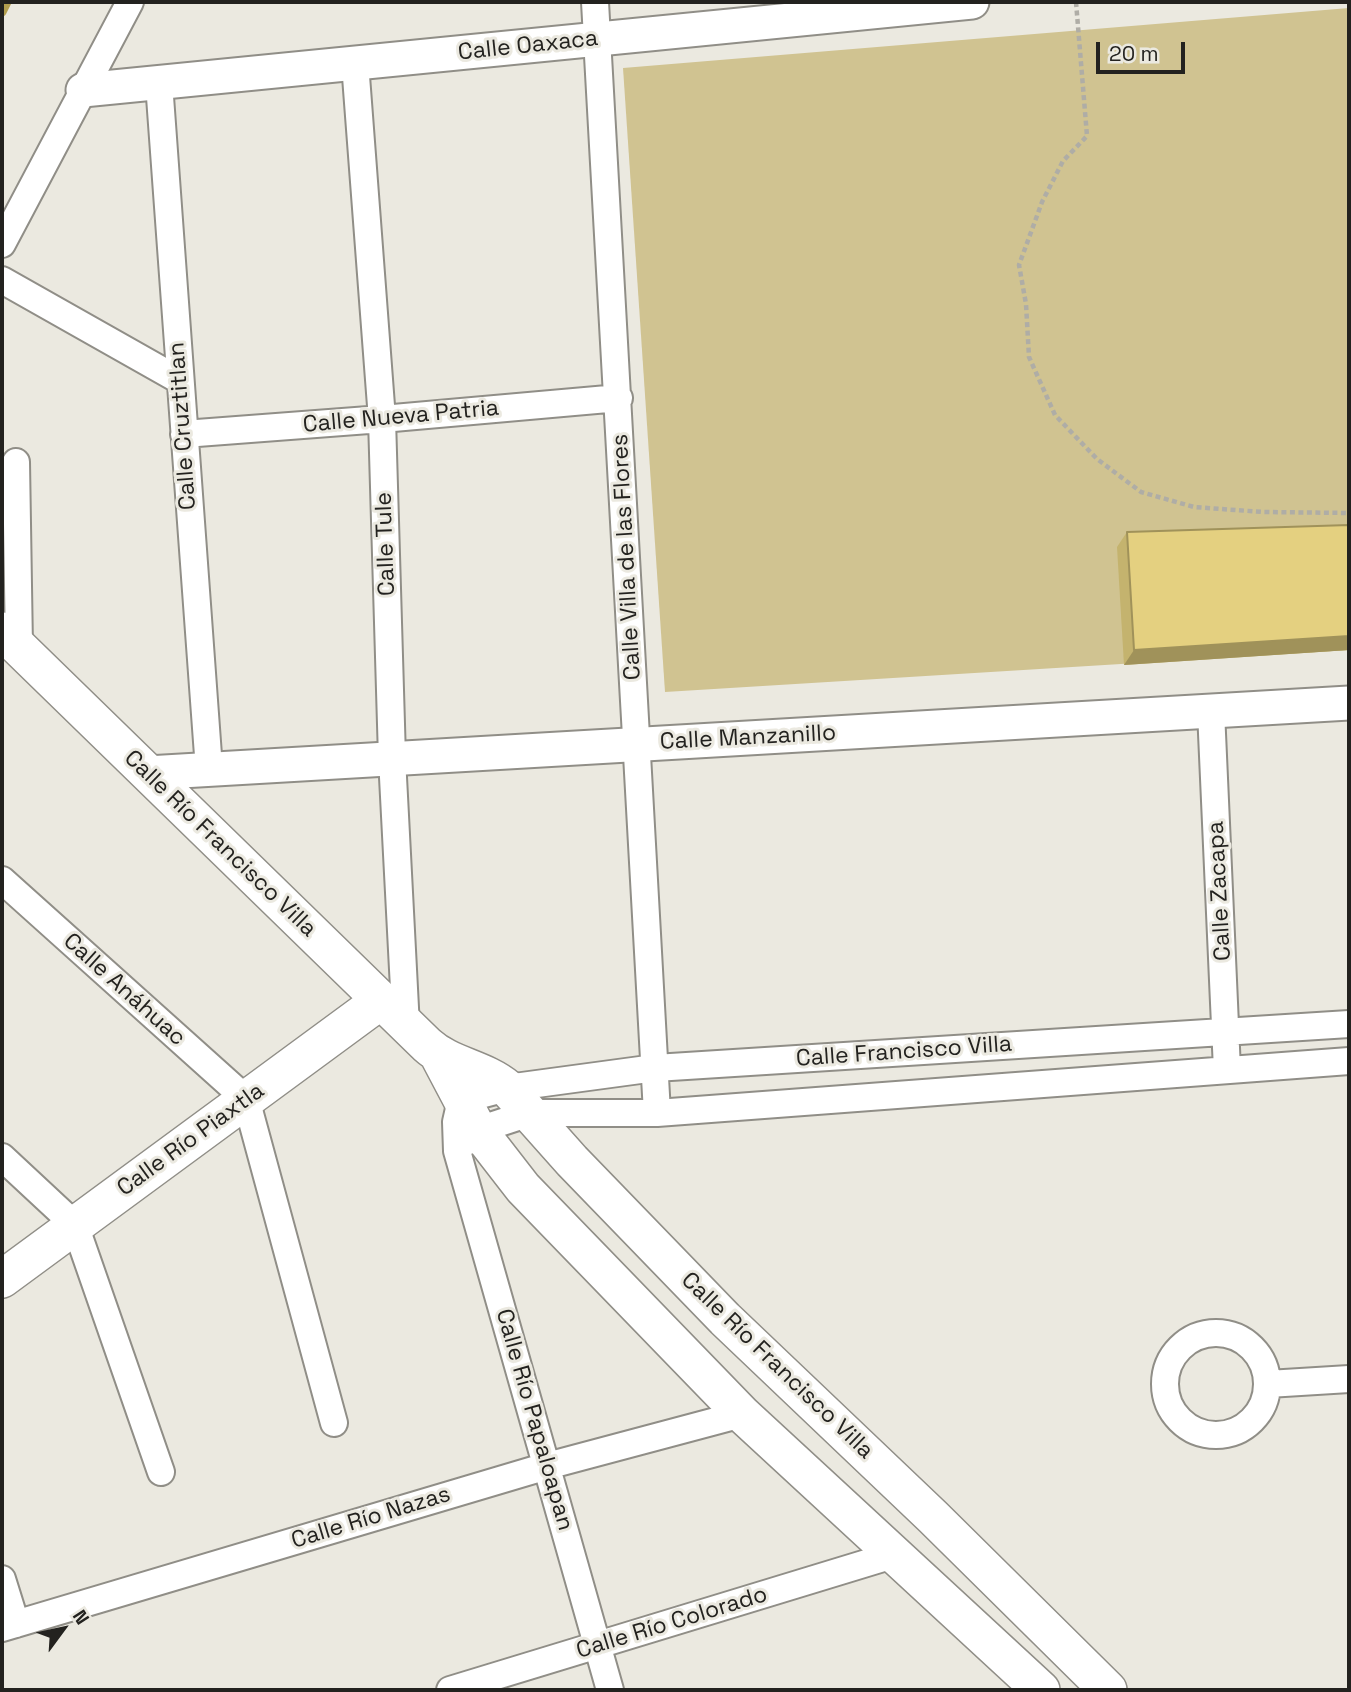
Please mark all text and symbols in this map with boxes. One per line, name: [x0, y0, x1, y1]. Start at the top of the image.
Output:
street label: Calle Oaxaca: [457, 25, 599, 67]
scale bar: [1099, 28, 1188, 72]
text: 20 m: [1109, 40, 1159, 67]
street label: Calle Cruztitlan: [163, 341, 203, 511]
street label: Calle Nueva Patria: [302, 395, 500, 439]
street label: Calle Villa de las Flores: [607, 433, 647, 681]
street label: Calle Tule: [370, 492, 402, 596]
street label: Calle Manzanillo: [659, 720, 837, 756]
street label: Calle Río Francisco Villa: [118, 745, 322, 943]
street label: Calle Zacapa: [1203, 820, 1237, 962]
street label: Calle Anáhuac: [57, 928, 191, 1052]
street label: Calle Francisco Villa: [795, 1031, 1013, 1073]
street label: Calle Río Piaxtla: [112, 1077, 270, 1203]
street label: Calle Río Francisco Villa: [675, 1267, 879, 1465]
street label: Calle Río Papaloapan: [489, 1306, 579, 1534]
street label: Calle Río Nazas: [288, 1481, 454, 1555]
street label: Calle Río Colorado: [573, 1581, 771, 1665]
north arrow: [28, 1594, 98, 1664]
text: N: [67, 1605, 95, 1629]

